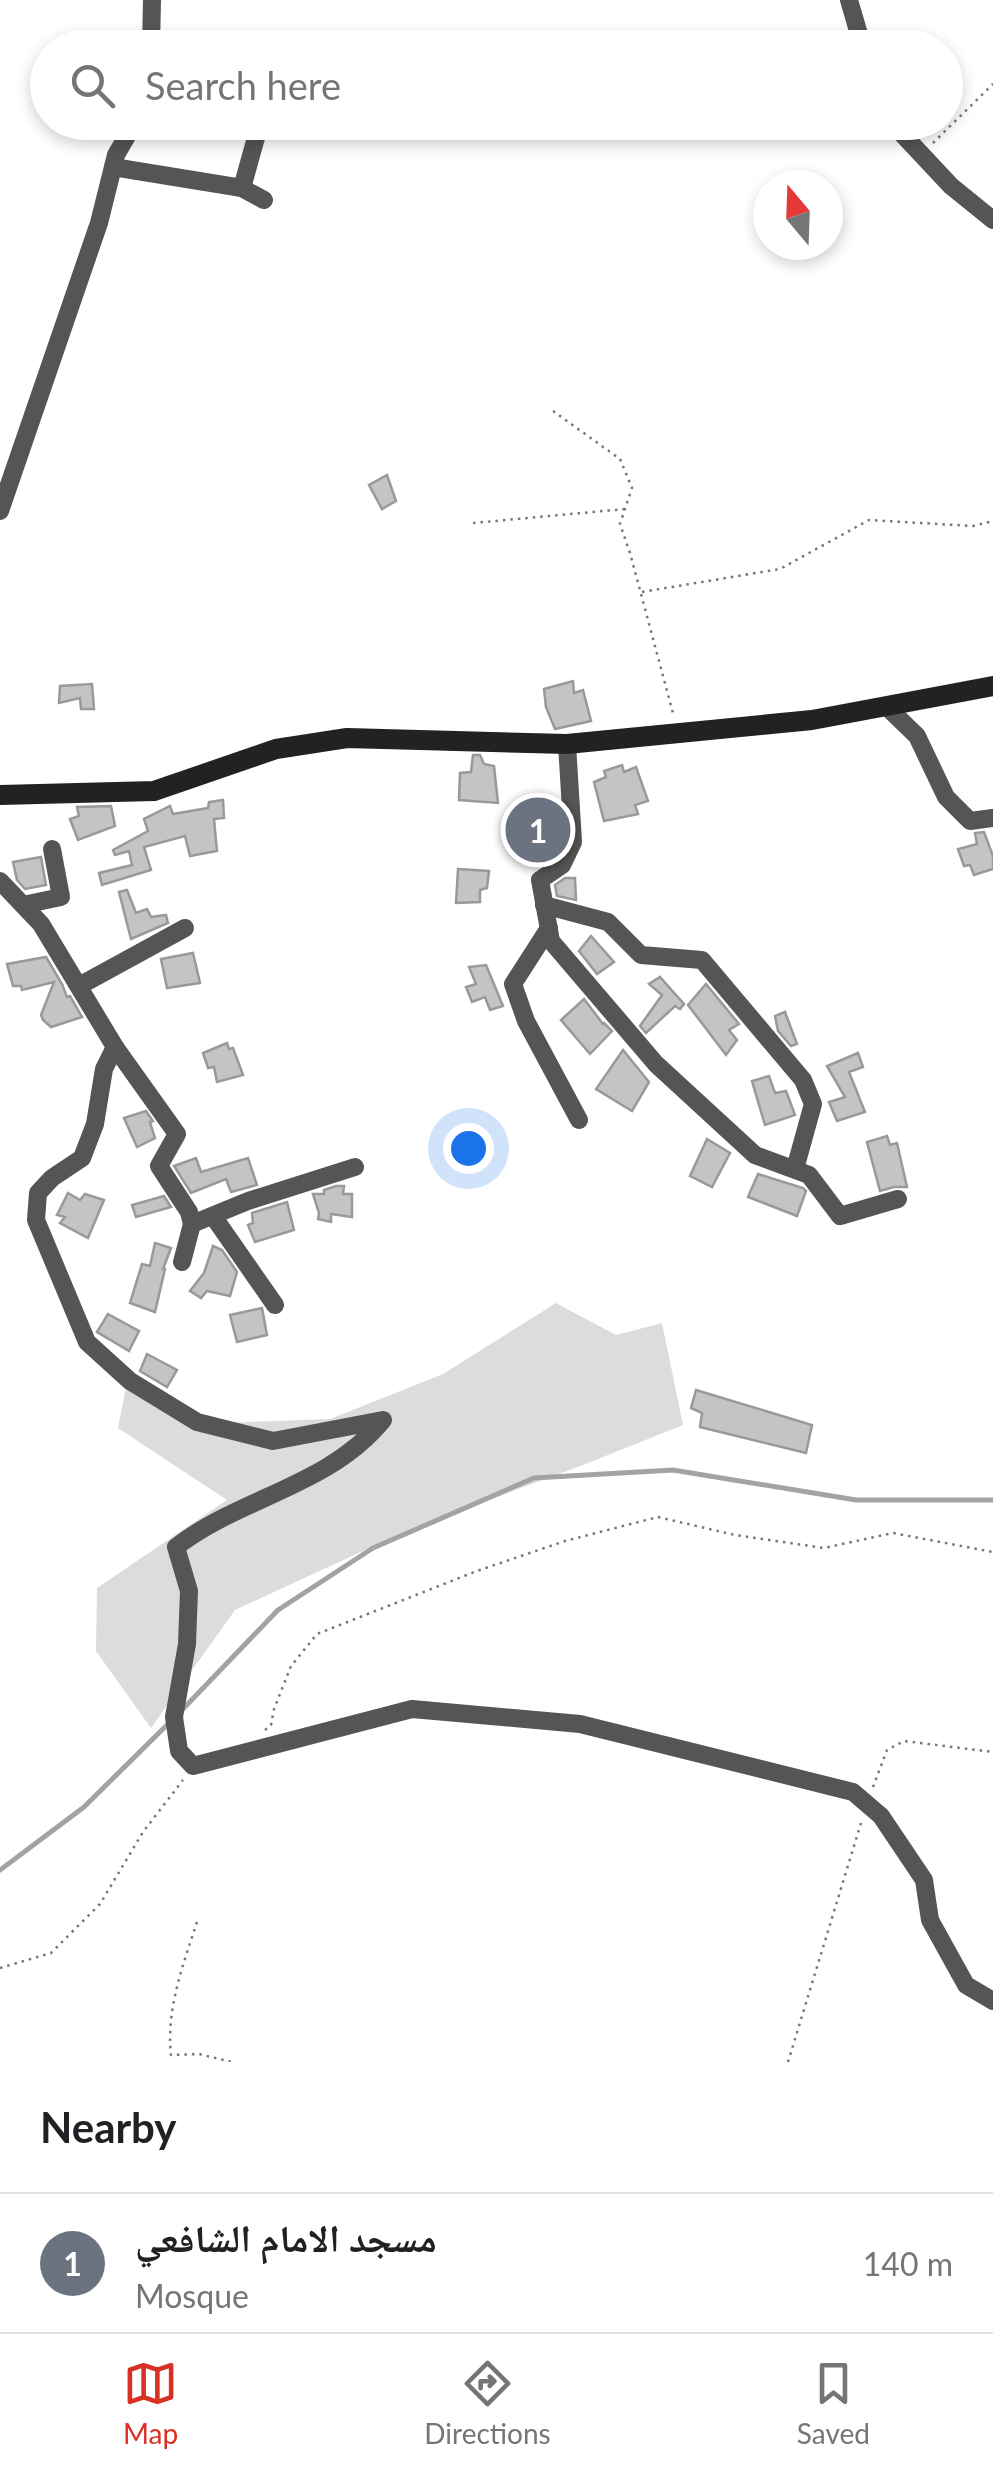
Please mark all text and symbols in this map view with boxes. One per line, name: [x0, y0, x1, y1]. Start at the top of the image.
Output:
search box: [30, 30, 963, 140]
icon: search: [65, 58, 120, 113]
text: Search here: [145, 62, 341, 108]
north arrow: [753, 170, 843, 260]
pin: 1: [506, 792, 570, 868]
your location: [443, 1123, 494, 1174]
text: Nearby: [40, 2102, 177, 2152]
text: مسجد الامام الشافعي: [135, 2214, 437, 2260]
text: 1: [63, 2244, 82, 2283]
text: 140 m: [863, 2244, 953, 2283]
text: Mosque: [135, 2276, 249, 2315]
tab: Map: [123, 2356, 178, 2450]
tab: Directions: [424, 2356, 551, 2450]
tab: Saved: [797, 2356, 870, 2450]

